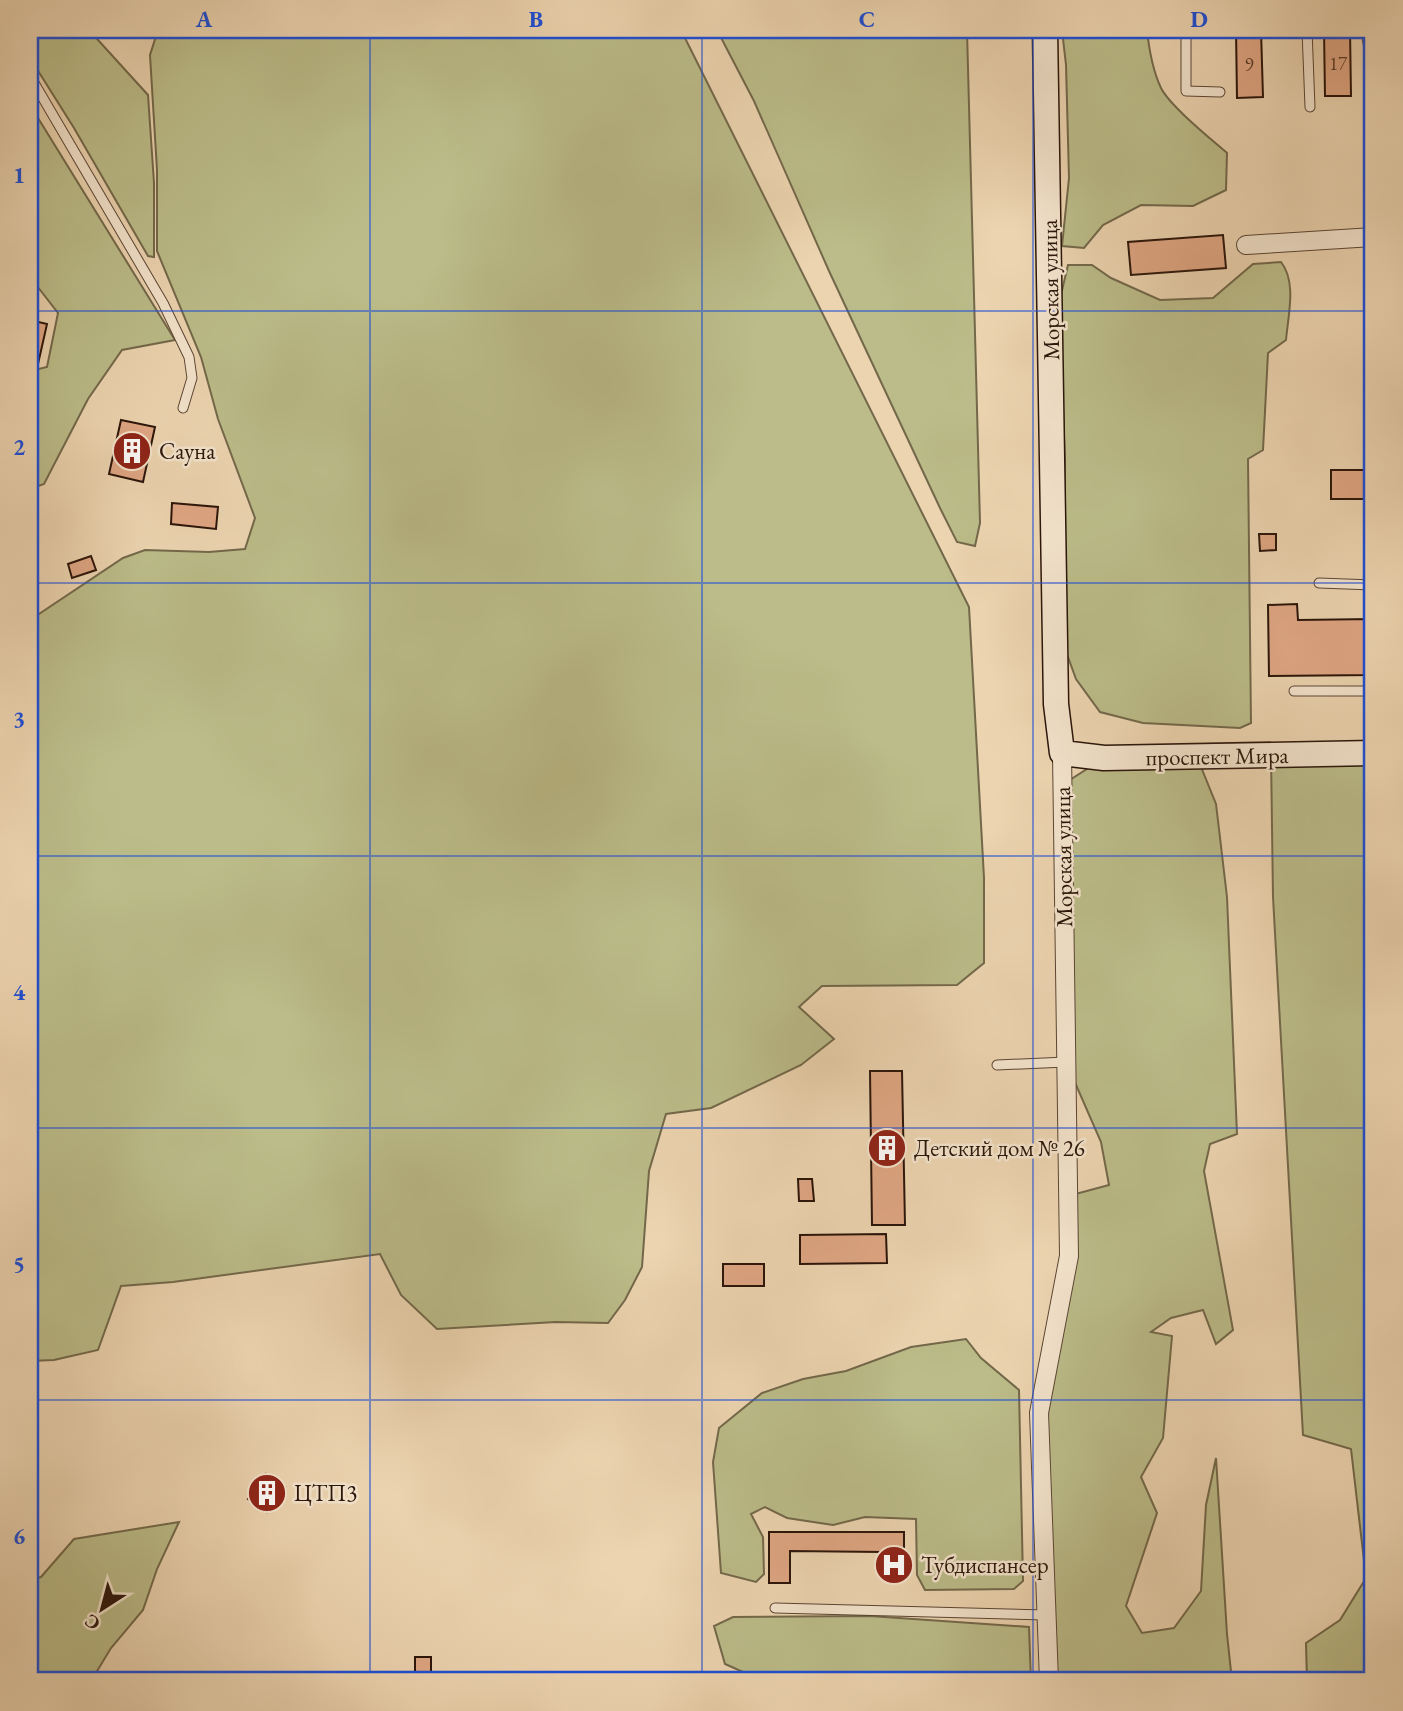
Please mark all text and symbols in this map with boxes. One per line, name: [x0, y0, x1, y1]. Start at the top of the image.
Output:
text: A: [195, 4, 213, 34]
text: B: [529, 4, 543, 34]
text: C: [859, 4, 875, 34]
text: D: [1190, 4, 1208, 34]
house number: 17: [1329, 51, 1348, 76]
house number: 9: [1244, 52, 1254, 77]
text: 1: [13, 160, 25, 190]
street label: Морская улица: [1034, 218, 1066, 361]
building icon: Сауна: [111, 430, 153, 472]
text: 2: [13, 432, 25, 462]
place label: Сауна: [159, 436, 216, 466]
text: 3: [13, 704, 25, 734]
street label: проспект Мира: [1145, 740, 1290, 772]
street label: Морская улица: [1047, 785, 1079, 928]
text: 4: [13, 977, 26, 1007]
building icon: Детский дом № 26: [866, 1127, 908, 1169]
place label: Детский дом № 26: [914, 1133, 1085, 1163]
text: 5: [13, 1249, 25, 1279]
building icon: ЦТП3: [246, 1472, 288, 1514]
place label: ЦТП3: [294, 1478, 357, 1508]
text: 6: [13, 1521, 25, 1551]
hospital icon: Тубдиспансер: [873, 1544, 915, 1586]
place label: Тубдиспансер: [921, 1550, 1049, 1580]
north arrow: [66, 1574, 136, 1644]
text: С: [79, 1608, 105, 1636]

